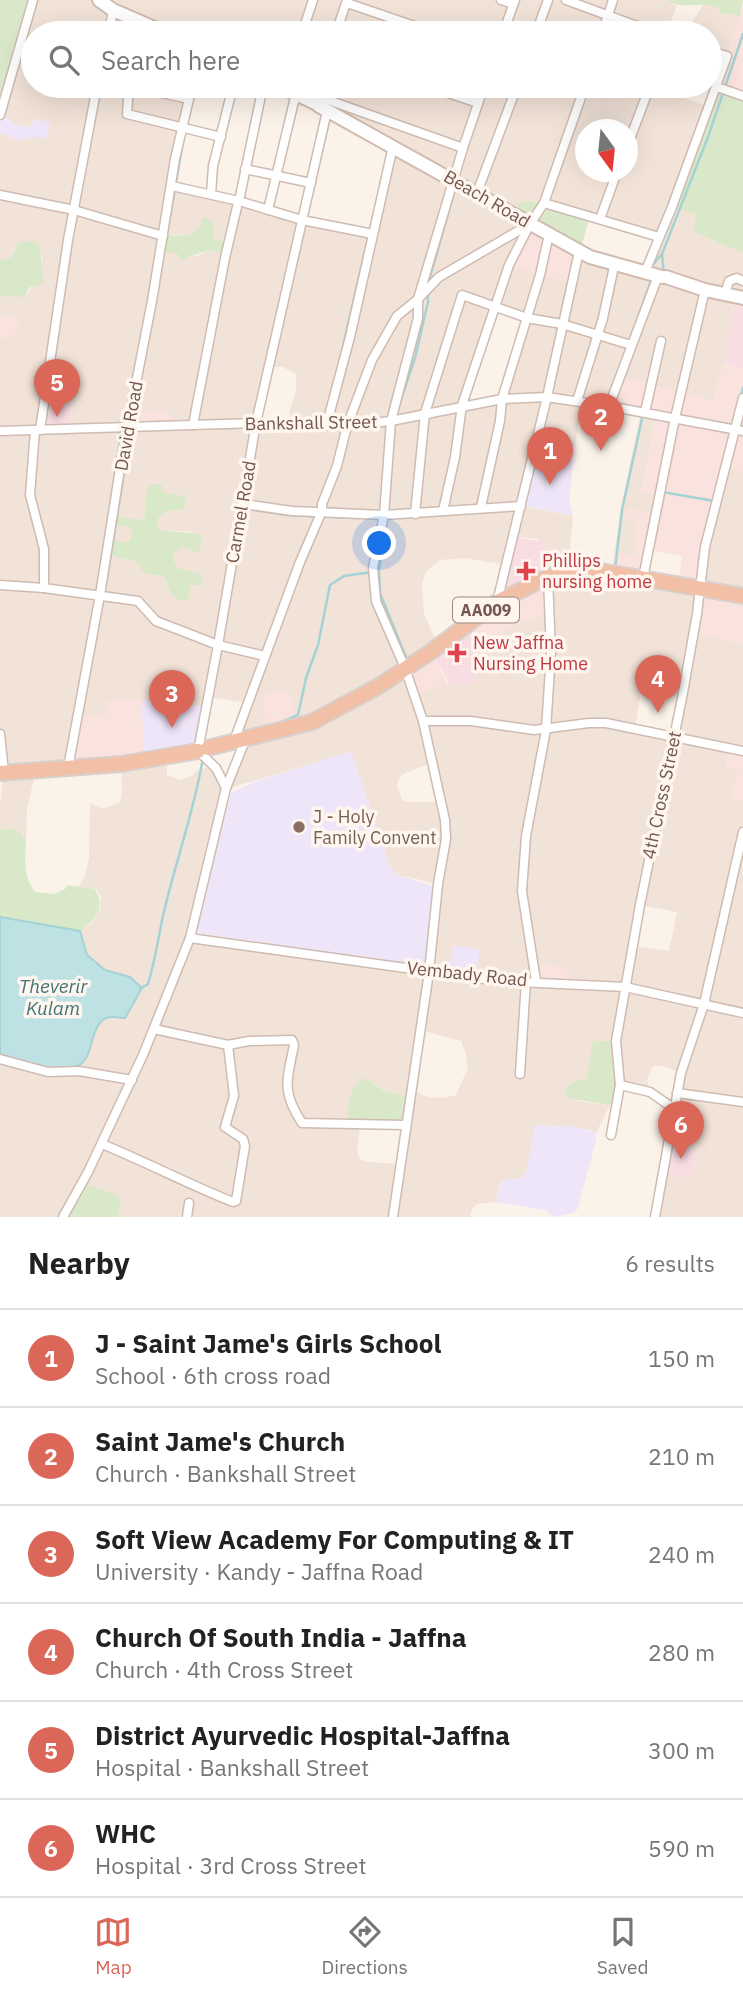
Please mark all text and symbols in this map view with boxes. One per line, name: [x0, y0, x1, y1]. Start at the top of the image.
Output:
search box: [21, 21, 722, 98]
icon: search: [45, 41, 83, 79]
text: Search here: [101, 43, 240, 77]
north arrow: [575, 119, 638, 182]
street label: Beach Road: [440, 165, 535, 233]
pin: 5: [34, 359, 80, 417]
street label: David Road: [109, 379, 148, 473]
pin: 2: [578, 393, 624, 451]
street label: Bankshall Street: [244, 410, 378, 435]
pin: 1: [527, 427, 573, 485]
street label: Carmel Road: [220, 459, 261, 565]
your location: [362, 526, 396, 560]
place label: Phillips nursing home: [542, 549, 652, 593]
marker: Phillips nursing home: [516, 561, 536, 581]
road number: AA009: [453, 597, 519, 622]
place label: New Jaffna Nursing Home: [473, 631, 588, 675]
marker: New Jaffna Nursing Home: [447, 643, 467, 663]
pin: 4: [635, 655, 681, 713]
pin: 3: [149, 670, 195, 728]
street label: 4th Cross Street: [637, 729, 686, 861]
place label: J - Holy Family Convent: [313, 805, 437, 849]
marker: J - Holy Family Convent: [291, 819, 307, 835]
street label: Vembady Road: [406, 956, 528, 991]
water label: Theverir Kulam: [19, 974, 88, 1020]
pin: 6: [658, 1101, 704, 1159]
text: Nearby: [28, 1243, 130, 1282]
text: 6 results: [625, 1248, 715, 1278]
text: J - Saint Jame's Girls School: [95, 1326, 441, 1360]
text: 1: [44, 1343, 58, 1373]
text: 150 m: [648, 1343, 715, 1373]
text: School · 6th cross road: [95, 1360, 331, 1390]
text: Saint Jame's Church: [95, 1424, 345, 1458]
text: 2: [44, 1441, 58, 1471]
text: 210 m: [648, 1441, 715, 1471]
text: Church · Bankshall Street: [95, 1458, 356, 1488]
text: Soft View Academy For Computing & IT: [95, 1522, 574, 1556]
text: 3: [44, 1539, 58, 1569]
text: 240 m: [648, 1539, 715, 1569]
text: University · Kandy - Jaffna Road: [95, 1556, 423, 1586]
text: Church Of South India - Jaffna: [95, 1620, 466, 1654]
text: 4: [44, 1637, 58, 1667]
text: 280 m: [648, 1637, 715, 1667]
text: Church · 4th Cross Street: [95, 1654, 353, 1684]
text: District Ayurvedic Hospital-Jaffna: [95, 1718, 510, 1752]
text: 5: [44, 1735, 58, 1765]
text: 300 m: [648, 1735, 715, 1765]
text: Hospital · Bankshall Street: [95, 1752, 369, 1782]
text: WHC: [95, 1816, 156, 1850]
text: 6: [44, 1833, 58, 1863]
text: 590 m: [648, 1833, 715, 1863]
text: Hospital · 3rd Cross Street: [95, 1850, 367, 1880]
tab: Map: [94, 1913, 132, 1979]
tab: Directions: [321, 1913, 408, 1979]
tab: Saved: [597, 1913, 649, 1979]

